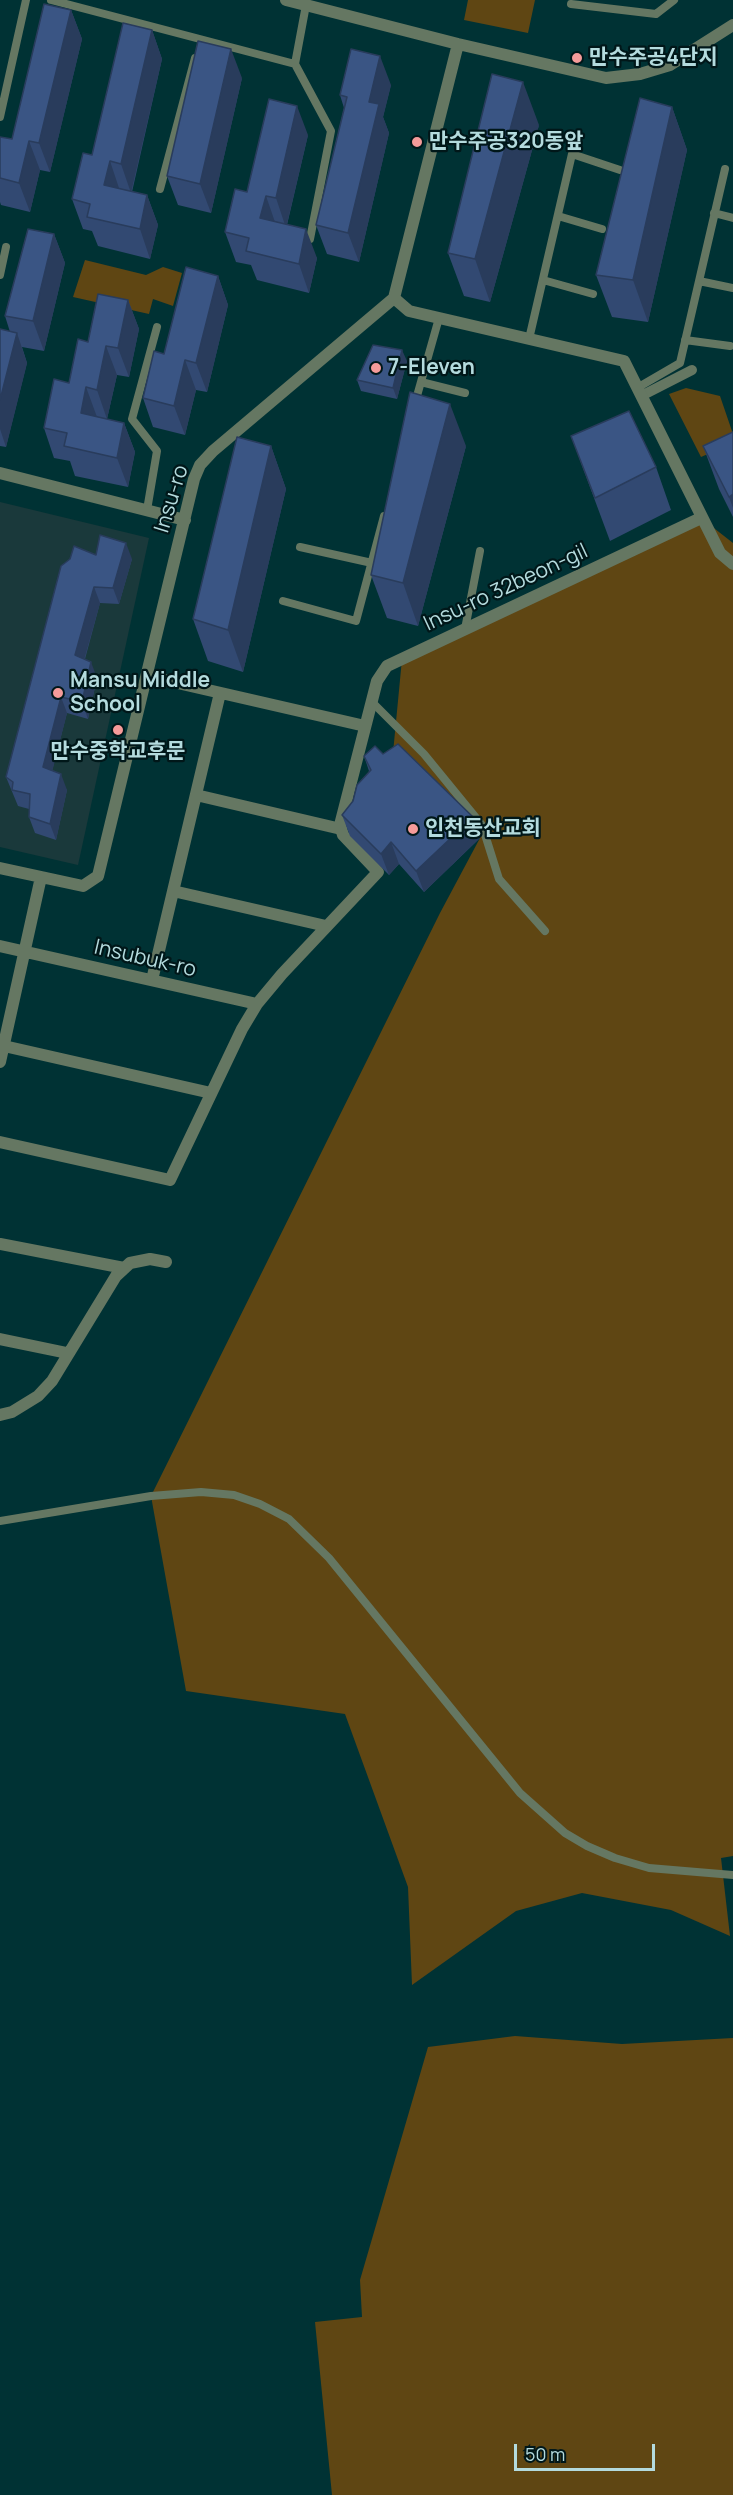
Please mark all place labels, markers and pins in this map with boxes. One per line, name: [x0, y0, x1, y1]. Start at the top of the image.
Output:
place label: 만수주공4단지: [589, 45, 718, 71]
marker: 만수주공4단지: [570, 51, 584, 65]
place label: 만수주공320동앞: [429, 129, 583, 155]
marker: 만수주공320동앞: [410, 135, 424, 149]
place label: 7-Eleven: [388, 355, 475, 381]
marker: 7-Eleven: [369, 361, 383, 375]
place label: Mansu Middle School: [70, 668, 210, 718]
marker: Mansu Middle School: [51, 686, 65, 700]
marker: 만수중학교후문: [111, 723, 125, 737]
place label: 만수중학교후문: [50, 739, 186, 765]
place label: 인천동산교회: [425, 816, 541, 842]
marker: 인천동산교회: [406, 822, 420, 836]

